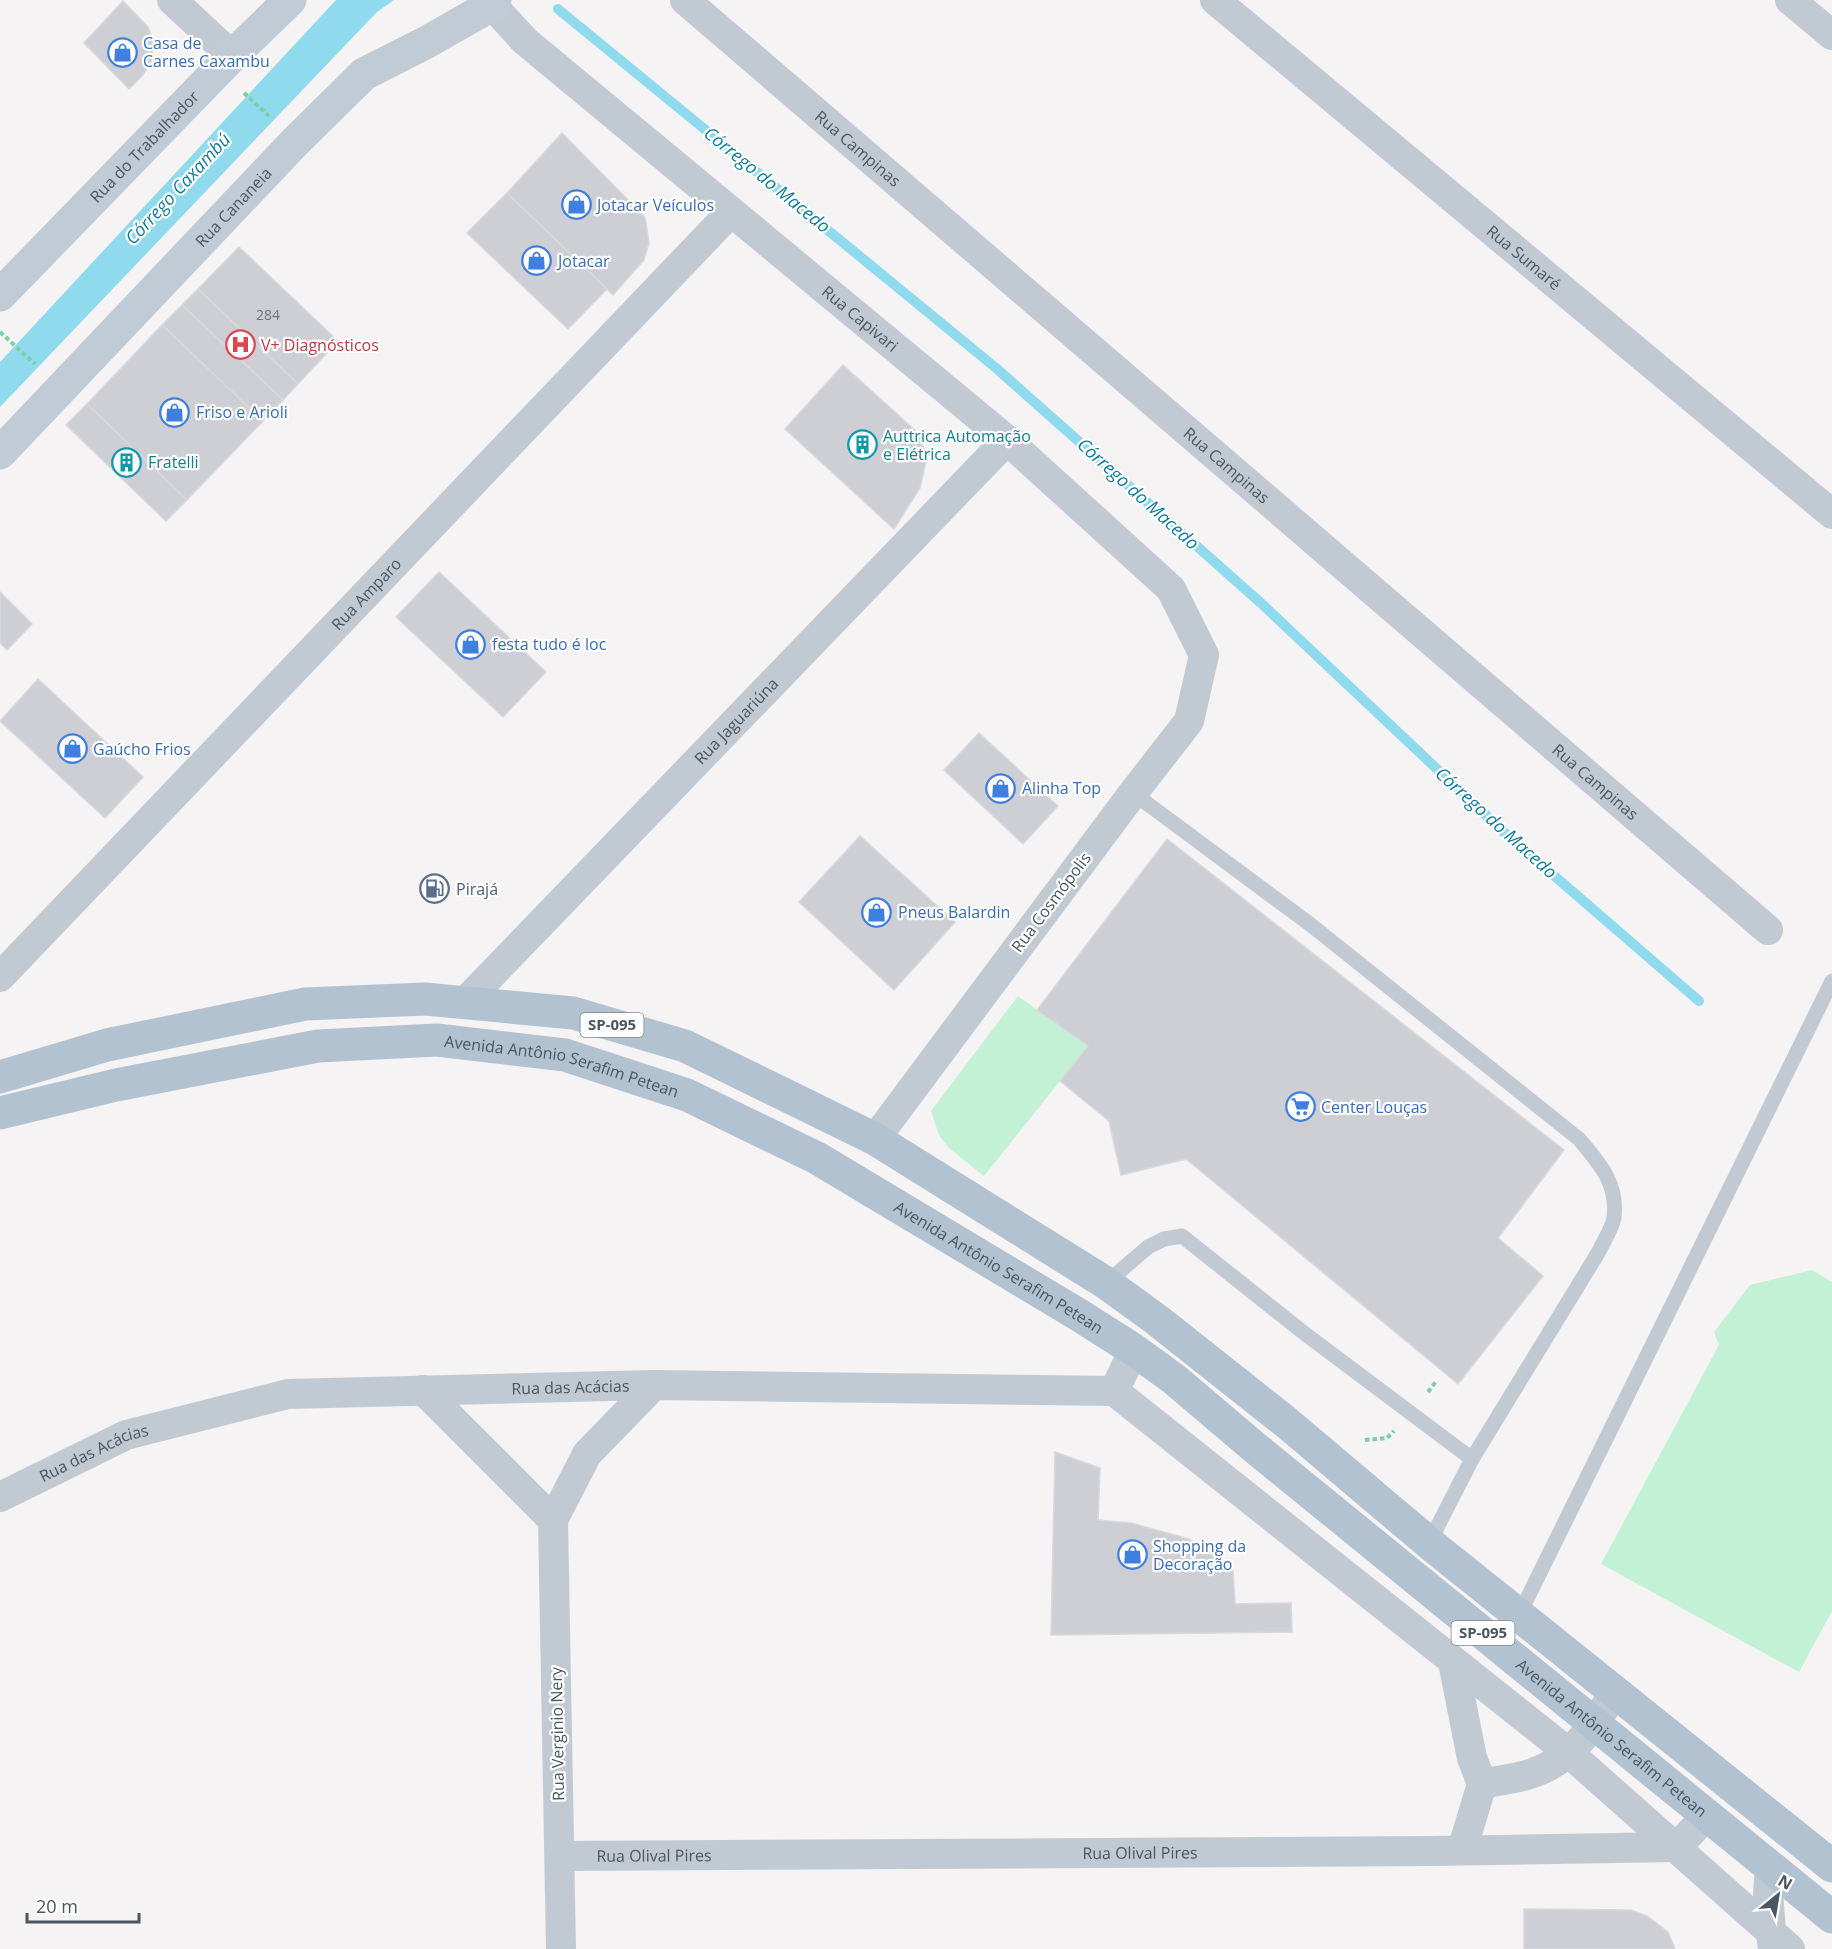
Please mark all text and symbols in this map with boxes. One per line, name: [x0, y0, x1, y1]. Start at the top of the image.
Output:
place label: Casa de Carnes Caxambu: [143, 32, 270, 72]
shop icon: Casa de Carnes Caxambu: [106, 36, 138, 68]
street label: Rua do Trabalhador: [85, 85, 204, 207]
street label: Rua Campinas: [810, 105, 906, 192]
water label: Córrego do Macedo: [699, 121, 836, 238]
water label: Córrego Caxambú: [119, 127, 235, 249]
street label: Rua Cananeia: [190, 162, 276, 252]
shop icon: Jotacar Veículos: [560, 189, 592, 221]
place label: Jotacar Veículos: [595, 194, 714, 216]
street label: Rua Sumaré: [1482, 220, 1566, 295]
shop icon: Jotacar: [521, 245, 553, 277]
place label: Jotacar: [556, 250, 610, 272]
street label: Rua Capivari: [817, 280, 903, 357]
house number: 284: [256, 305, 280, 324]
hospital icon: V+ Diagnósticos: [224, 329, 256, 361]
place label: V+ Diagnósticos: [261, 334, 379, 356]
shop icon: Friso e Arioli: [159, 396, 191, 428]
place label: Friso e Arioli: [196, 401, 288, 423]
street label: Rua Campinas: [1179, 422, 1274, 508]
place label: Auttrica Automação e Elétrica: [883, 425, 1031, 465]
building icon: Auttrica Automação e Elétrica: [846, 429, 878, 461]
water label: Córrego do Macedo: [1073, 432, 1205, 554]
building icon: Fratelli: [111, 446, 143, 478]
place label: Fratelli: [148, 451, 199, 473]
street label: Rua Amparo: [326, 553, 406, 635]
shop icon: festa tudo é loc: [455, 628, 487, 660]
place label: festa tudo é loc: [492, 633, 607, 655]
street label: Rua Jaguariúna: [689, 673, 783, 769]
shop icon: Gaúcho Frios: [56, 733, 88, 765]
place label: Gaúcho Frios: [93, 738, 191, 760]
street label: Rua Campinas: [1548, 739, 1643, 825]
water label: Córrego do Macedo: [1431, 761, 1563, 883]
shop icon: Alinha Top: [985, 772, 1017, 804]
place label: Alinha Top: [1022, 777, 1101, 799]
street label: Rua Cosmópolis: [1006, 848, 1096, 956]
fuel station icon: Pirajá: [419, 873, 451, 905]
place label: Pirajá: [456, 878, 498, 900]
shop icon: Pneus Balardin: [861, 896, 893, 928]
place label: Pneus Balardin: [898, 901, 1010, 923]
road number: SP-095: [580, 1013, 644, 1037]
street label: Avenida Antônio Serafim Petean: [443, 1030, 682, 1103]
supermarket icon: Center Louças: [1284, 1091, 1316, 1123]
place label: Center Louças: [1321, 1096, 1427, 1118]
street label: Avenida Antônio Serafim Petean: [890, 1196, 1107, 1339]
street label: Rua das Acácias: [511, 1375, 630, 1400]
street label: Rua das Acácias: [35, 1419, 151, 1487]
place label: Shopping da Decoração: [1153, 1535, 1246, 1575]
shop icon: Shopping da Decoração: [1116, 1539, 1148, 1571]
road number: SP-095: [1452, 1621, 1514, 1645]
street label: Avenida Antônio Serafim Petean: [1512, 1654, 1712, 1822]
street label: Rua Verginio Nery: [545, 1666, 569, 1801]
street label: Rua Olival Pires: [1082, 1841, 1198, 1864]
street label: Rua Olival Pires: [596, 1844, 712, 1867]
north arrow: [1748, 1865, 1808, 1925]
text: N: [1774, 1869, 1797, 1895]
scale bar: [27, 1886, 140, 1924]
text: 20 m: [36, 1894, 78, 1918]

